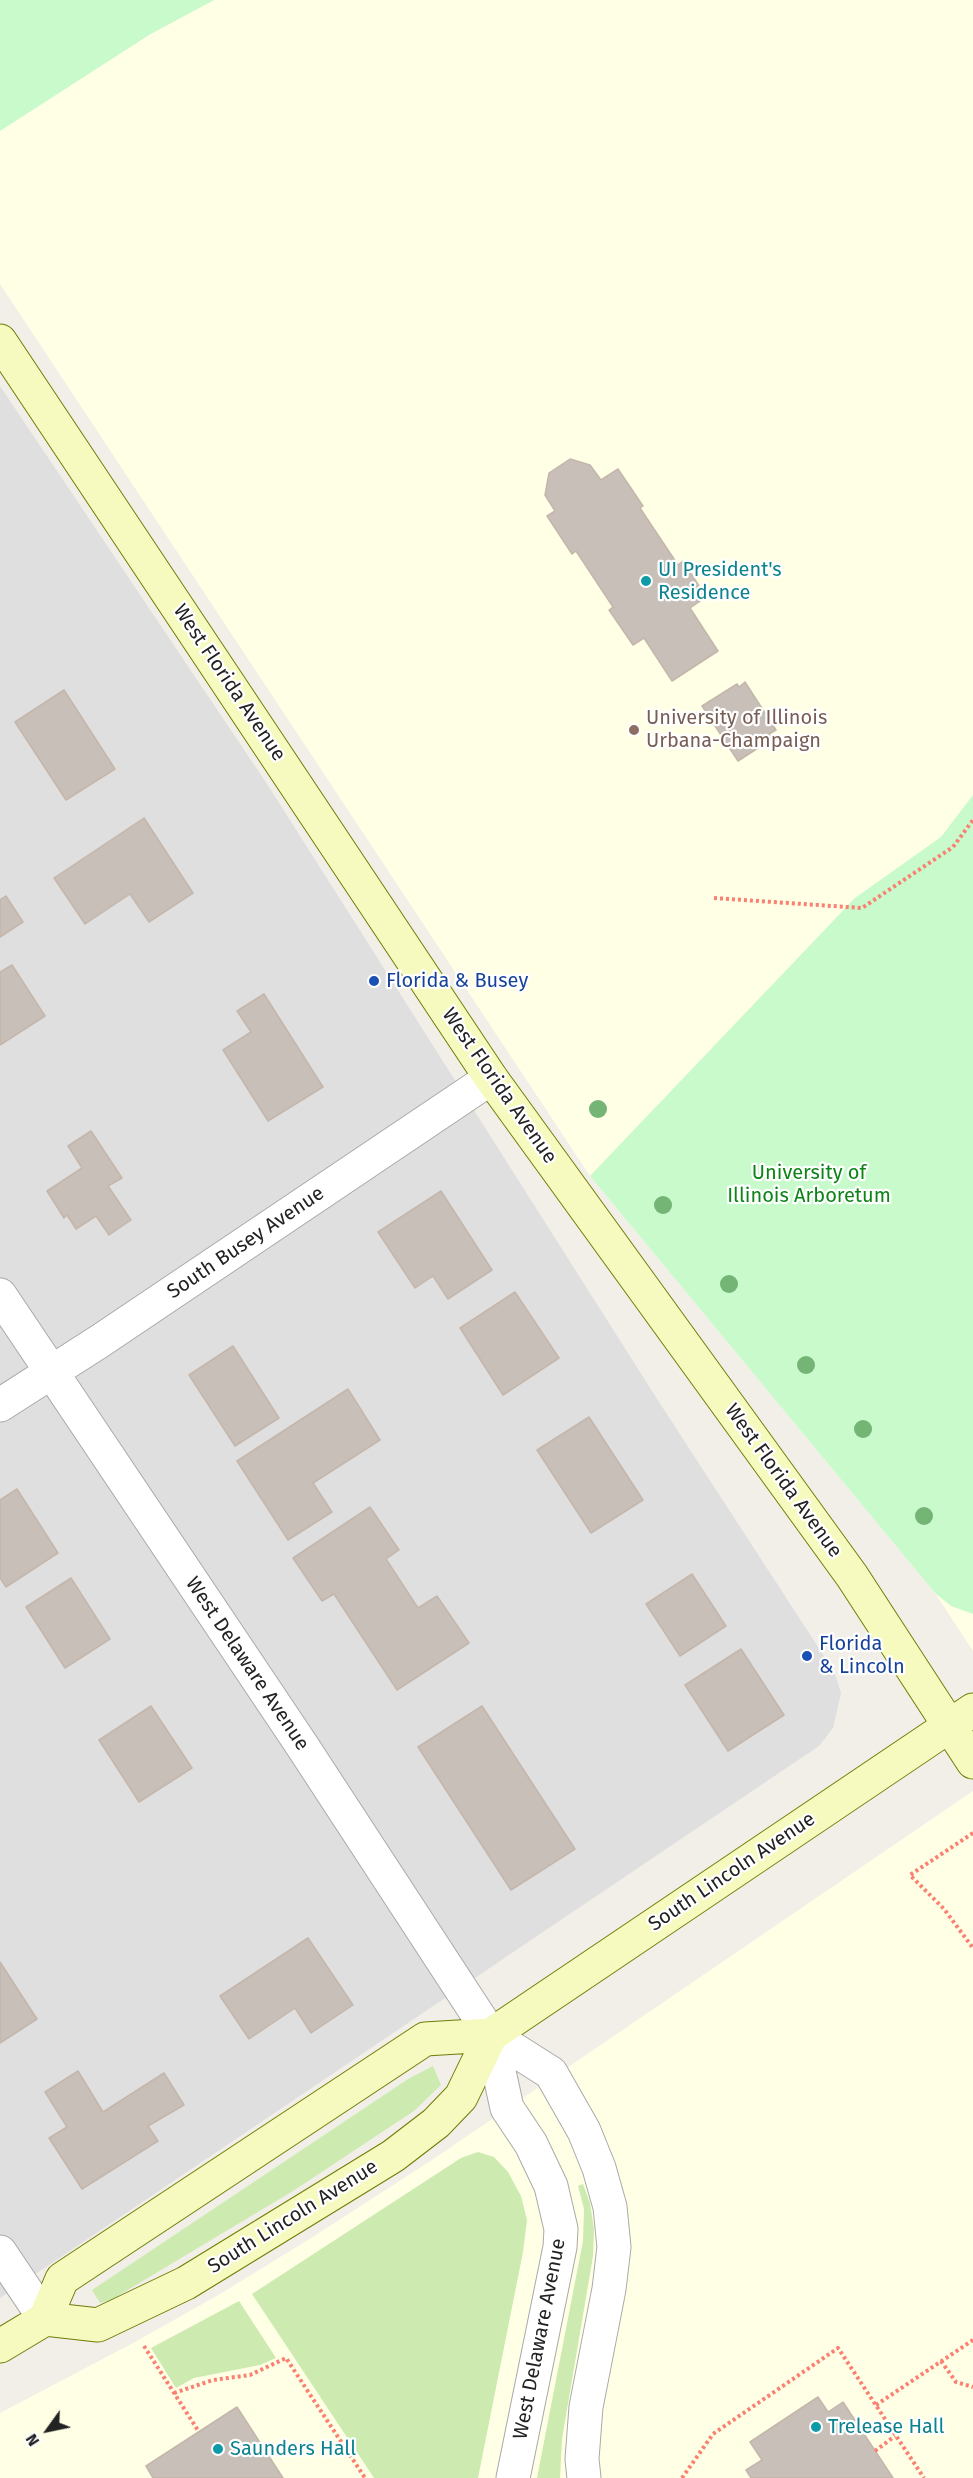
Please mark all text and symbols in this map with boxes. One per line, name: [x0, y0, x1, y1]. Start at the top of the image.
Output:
place label: UI President's Residence: [658, 558, 782, 605]
marker: UI President's Residence: [639, 574, 653, 588]
street label: West Florida Avenue: [168, 600, 290, 766]
place label: University of Illinois Urbana-Champaign: [646, 706, 827, 753]
marker: University of Illinois Urbana-Champaign: [627, 723, 641, 737]
place label: Florida & Busey: [386, 969, 528, 993]
marker: Florida & Busey: [367, 974, 381, 988]
street label: West Florida Avenue: [436, 1004, 562, 1168]
park label: University of Illinois Arboretum: [727, 1161, 891, 1208]
street label: South Busey Avenue: [163, 1182, 329, 1304]
street label: West Florida Avenue: [719, 1400, 847, 1562]
street label: West Delaware Avenue: [180, 1573, 314, 1755]
place label: Florida & Lincoln: [819, 1632, 905, 1679]
marker: Florida & Lincoln: [800, 1649, 814, 1663]
street label: South Lincoln Avenue: [644, 1807, 820, 1937]
street label: South Lincoln Avenue: [204, 2155, 382, 2279]
street label: West Delaware Avenue: [509, 2237, 571, 2441]
north arrow: [18, 2400, 78, 2460]
place label: Trelease Hall: [828, 2415, 944, 2439]
marker: Trelease Hall: [809, 2420, 823, 2434]
text: N: [22, 2430, 43, 2450]
place label: Saunders Hall: [230, 2437, 356, 2461]
marker: Saunders Hall: [211, 2442, 225, 2456]

